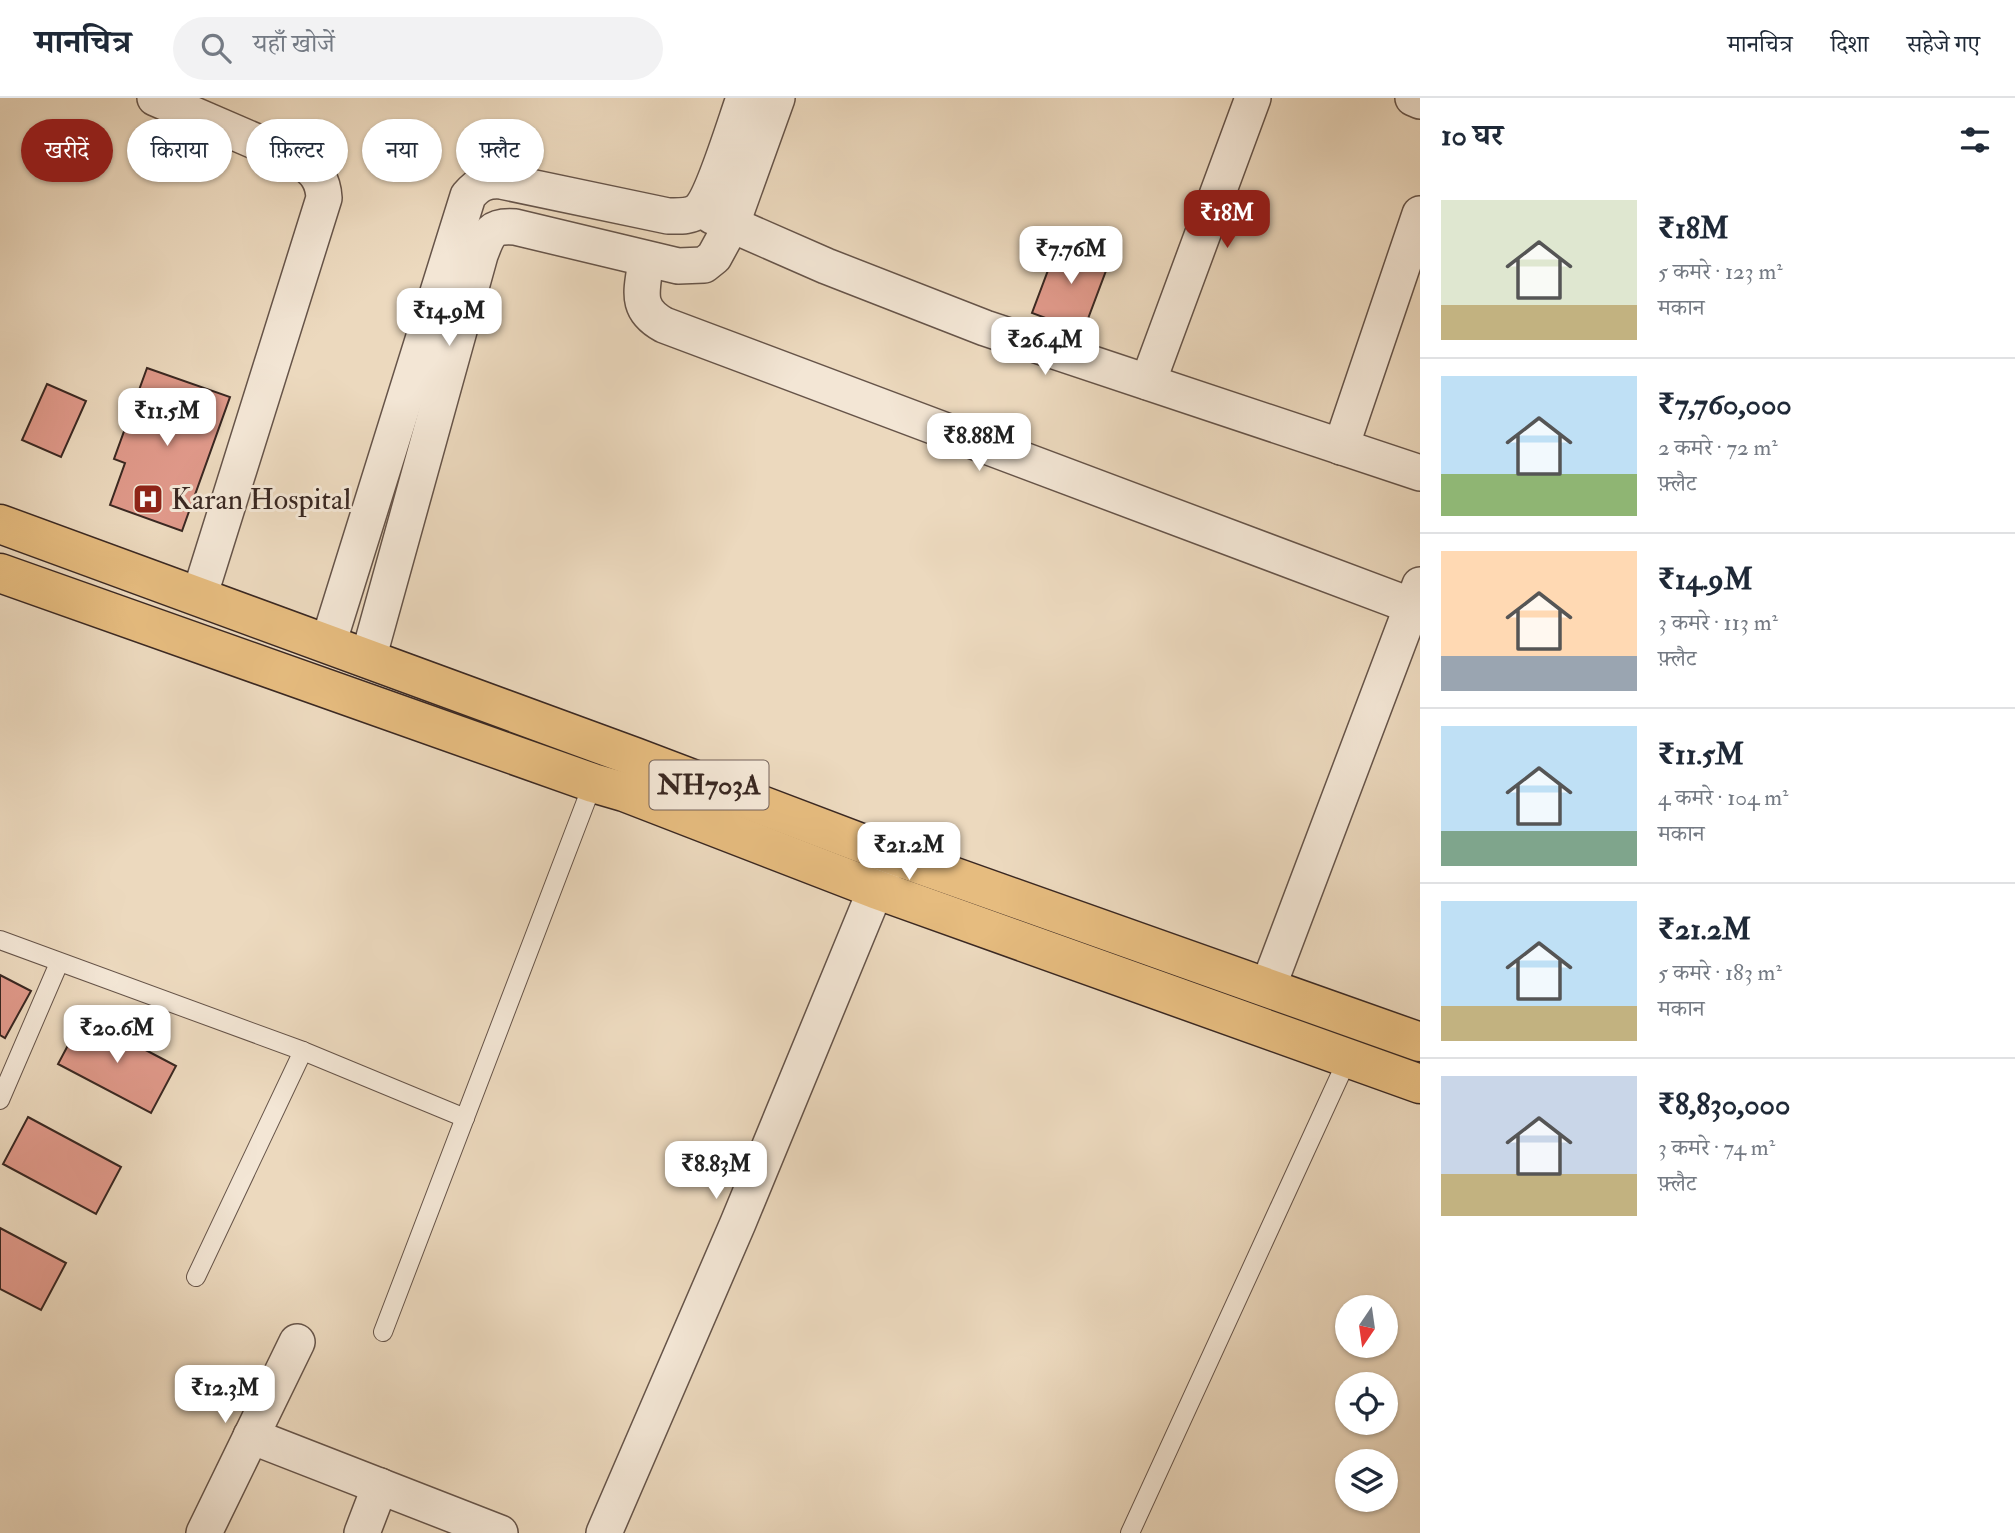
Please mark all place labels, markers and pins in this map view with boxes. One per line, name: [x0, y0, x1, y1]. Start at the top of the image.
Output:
pin: ₹18M: [1186, 190, 1268, 250]
pin: ₹7.76M: [1014, 226, 1128, 286]
pin: ₹14.9M: [392, 288, 506, 348]
pin: ₹26.4M: [988, 317, 1102, 377]
pin: ₹11.5M: [110, 388, 224, 448]
pin: ₹8.88M: [922, 414, 1036, 473]
place label: Karan Hospital: [171, 481, 351, 518]
hospital icon: Karan Hospital: [131, 482, 165, 516]
pin: ₹21.2M: [852, 822, 966, 882]
pin: ₹20.6M: [60, 1006, 174, 1065]
pin: ₹8.83M: [659, 1142, 773, 1201]
pin: ₹12.3M: [168, 1366, 282, 1425]

